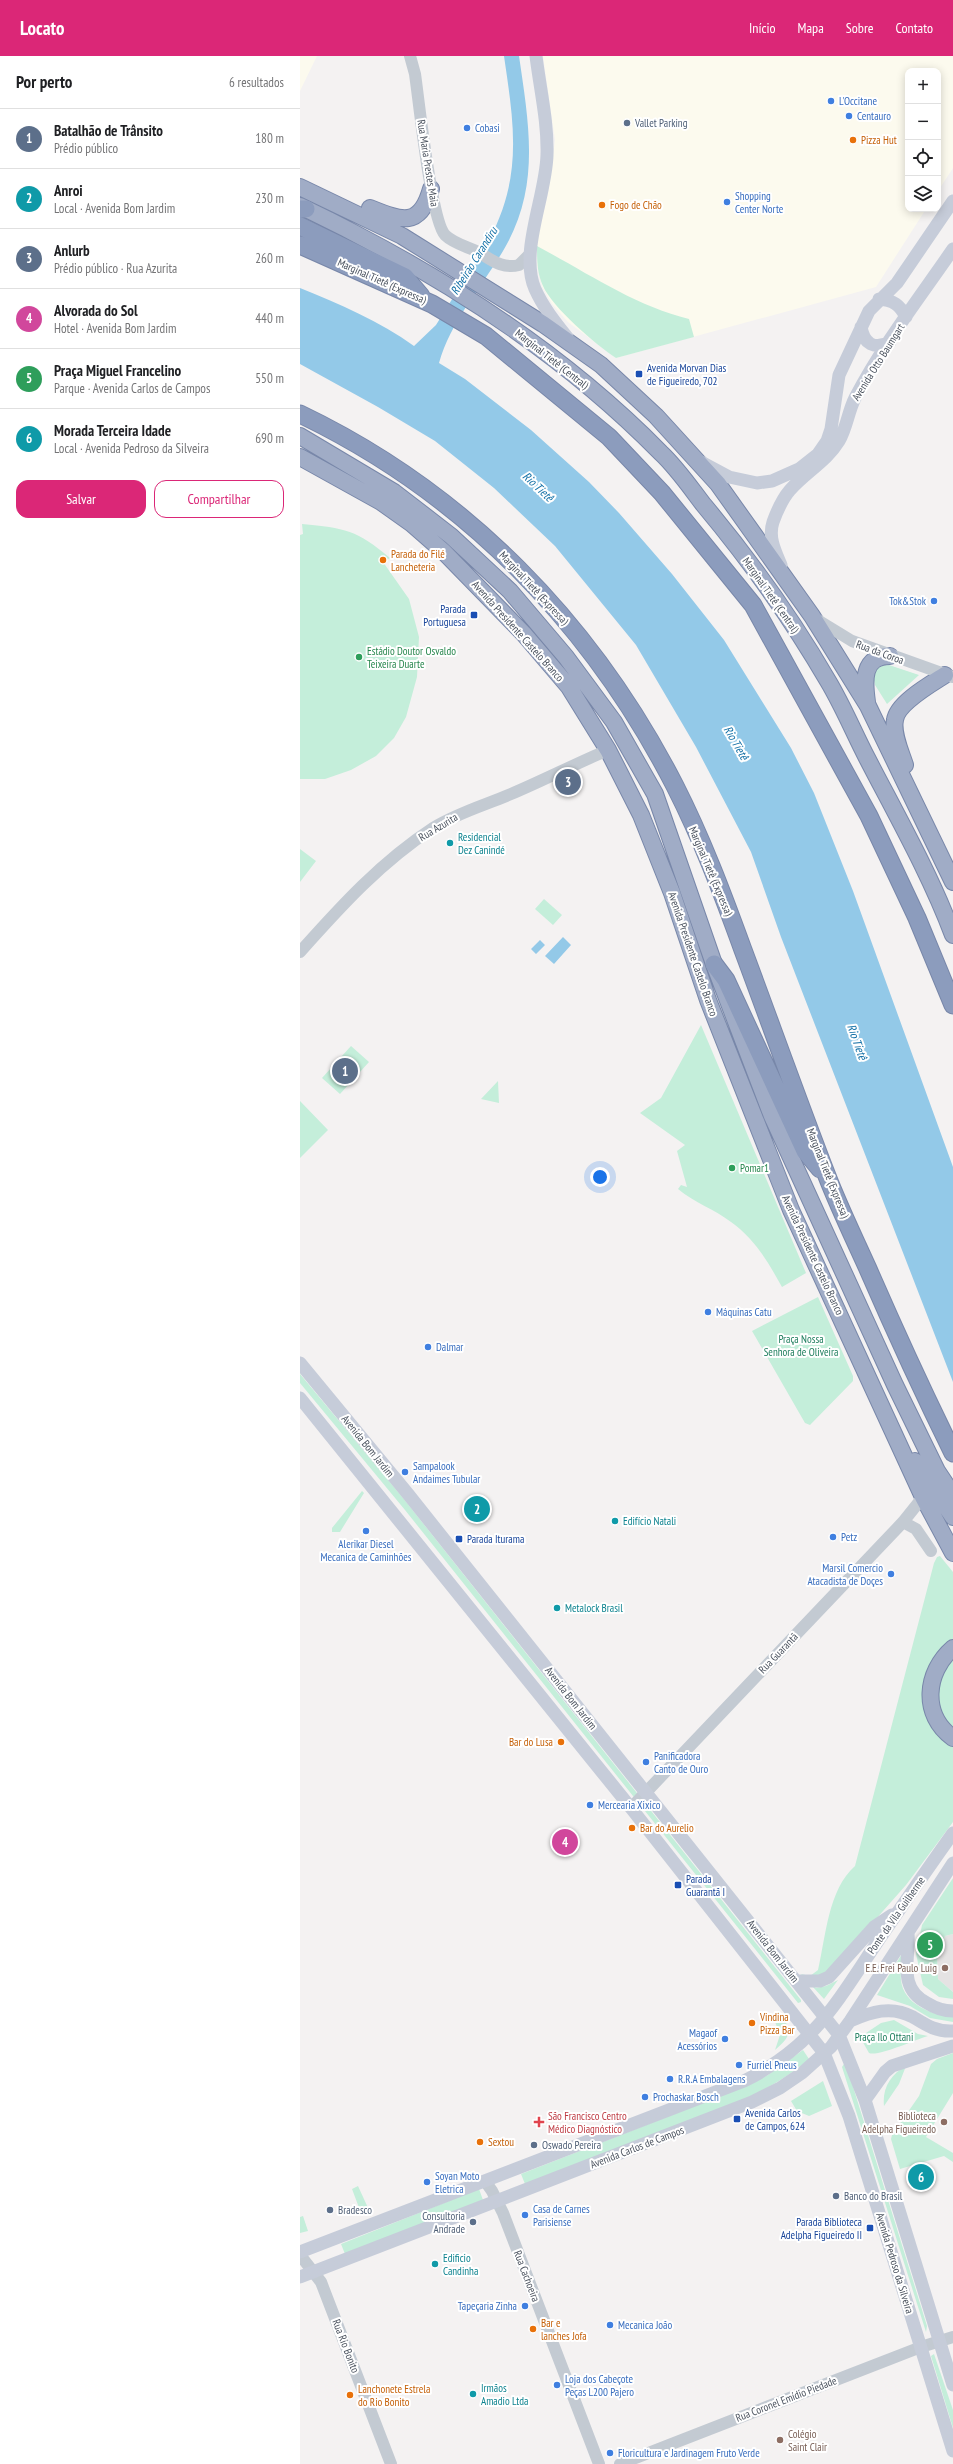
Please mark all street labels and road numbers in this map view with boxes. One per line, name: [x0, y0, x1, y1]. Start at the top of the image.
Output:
street label: Rua Maria Prestes Maia: [414, 118, 442, 208]
street label: Marginal Tietê (Expressa): [335, 255, 429, 307]
street label: Avenida Otto Baumgart: [849, 321, 907, 403]
street label: Marginal Tietê (Central): [513, 326, 592, 392]
street label: Marginal Tietê (Expressa): [496, 548, 572, 628]
street label: Marginal Tietê (Central): [740, 554, 803, 636]
street label: Avenida Presidente Castelo Branco: [469, 578, 567, 684]
street label: Rua da Coroa: [854, 637, 906, 667]
street label: Rua Azurita: [416, 810, 460, 844]
street label: Marginal Tietê (Expressa): [686, 824, 736, 918]
street label: Avenida Presidente Castelo Branco: [665, 890, 721, 1018]
street label: Marginal Tietê (Expressa): [804, 1126, 853, 1220]
street label: Avenida Presidente Castelo Branco: [779, 1193, 847, 1317]
street label: Avenida Bom Jardim: [339, 1412, 397, 1480]
street label: Rua Guarantã: [755, 1630, 801, 1676]
street label: Avenida Bom Jardim: [542, 1664, 600, 1732]
street label: Ponte da Vila Guilherme: [864, 1873, 928, 1956]
street label: Avenida Bom Jardim: [744, 1917, 802, 1985]
street label: Avenida Carlos de Campos: [588, 2123, 686, 2171]
street label: Avenida Pedroso da Silveira: [873, 2211, 917, 2315]
street label: Rua Cachoeira: [511, 2248, 543, 2304]
street label: Rua Rio Bonito: [329, 2317, 363, 2375]
street label: Rua Coronel Emídio Piedade: [733, 2373, 839, 2425]

